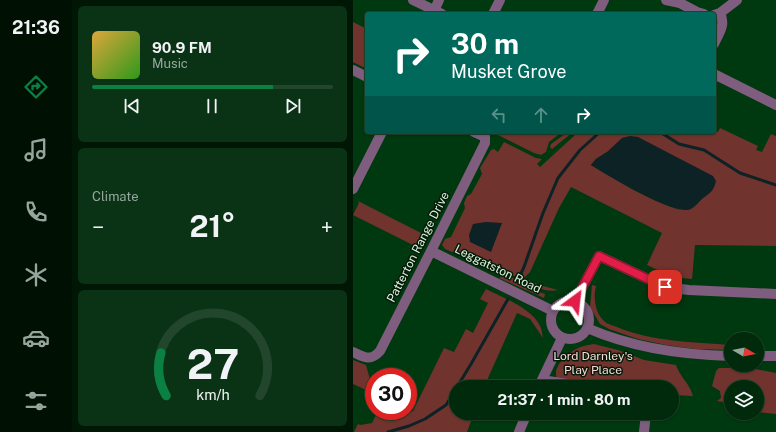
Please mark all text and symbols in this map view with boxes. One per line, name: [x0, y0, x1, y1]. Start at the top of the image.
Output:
text: 21:36: [12, 17, 60, 38]
text: 30 m: [451, 27, 519, 60]
icon: right: [385, 28, 437, 80]
text: 90.9 FM: [152, 39, 212, 56]
text: Music: [152, 56, 188, 71]
text: Musket Grove: [451, 61, 567, 82]
icon: directions: [22, 73, 50, 101]
icon: previous: [121, 95, 143, 117]
icon: pause: [201, 95, 223, 117]
icon: next: [282, 95, 304, 117]
icon: left: [488, 104, 510, 126]
icon: ahead: [530, 104, 552, 126]
icon: right: [572, 104, 594, 126]
icon: music: [22, 136, 50, 164]
text: Climate: [92, 189, 139, 204]
street label: Patterton Range Drive: [384, 189, 452, 305]
icon: phone: [22, 198, 50, 226]
text: 21°: [189, 208, 236, 244]
text: −: [92, 214, 104, 240]
text: +: [321, 214, 333, 240]
street label: Leggatston Road: [452, 242, 544, 296]
icon: climate: [22, 261, 50, 289]
pin: [648, 270, 682, 304]
icon: arrive: [654, 276, 676, 298]
position arrow: [554, 280, 596, 322]
icon: car: [22, 324, 50, 352]
north arrow: [724, 332, 764, 372]
map controls: [724, 332, 764, 420]
text: 27: [186, 339, 239, 388]
park label: Lord Darnley's Play Place: [553, 349, 633, 377]
speed limit sign: 30: [365, 368, 417, 420]
button: layers: [724, 380, 764, 420]
text: km/h: [196, 386, 229, 403]
icon: filters: [22, 387, 50, 415]
text: 21:37 · 1 min · 80 m: [498, 391, 631, 408]

